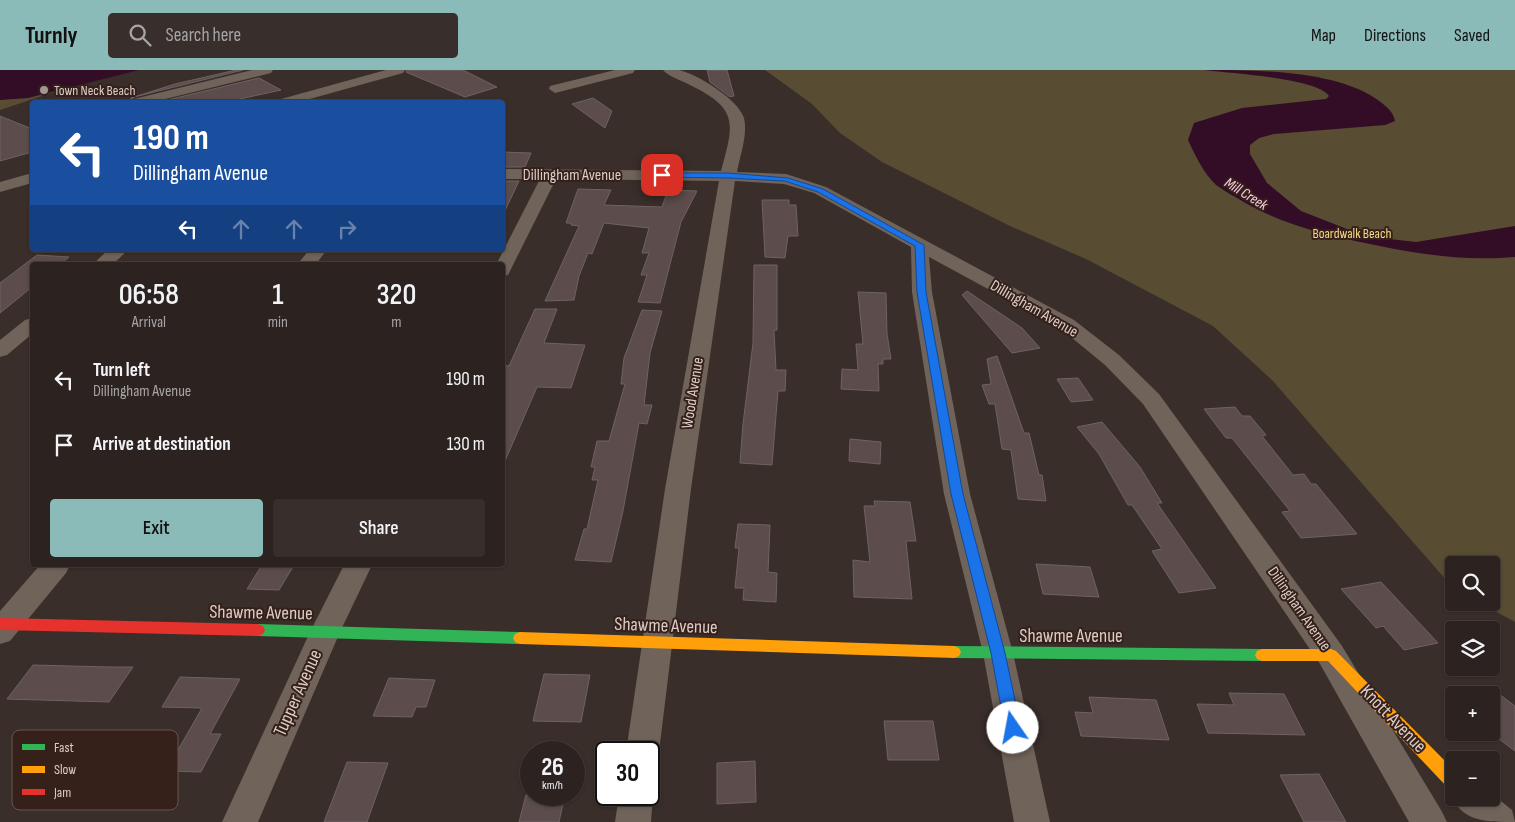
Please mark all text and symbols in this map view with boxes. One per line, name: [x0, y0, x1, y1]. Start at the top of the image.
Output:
search box: [108, 13, 458, 58]
text: Turnly: [25, 21, 78, 50]
icon: search: [126, 21, 154, 49]
text: Search here: [166, 24, 241, 47]
text: Map: [1311, 25, 1336, 46]
text: Directions: [1364, 25, 1426, 46]
text: Saved: [1454, 25, 1490, 46]
place label: Town Neck Beach: [54, 82, 135, 99]
marker: Town Neck Beach: [38, 84, 50, 96]
text: 190 m: [133, 117, 209, 160]
icon: left: [50, 120, 115, 185]
pin: [641, 154, 683, 196]
text: Dillingham Avenue: [133, 160, 268, 187]
icon: arrive: [648, 161, 676, 189]
street label: Dillingham Avenue: [523, 166, 621, 185]
water label: Mill Creek: [1221, 173, 1272, 215]
icon: left: [174, 215, 202, 243]
icon: ahead: [227, 215, 255, 243]
icon: ahead: [280, 215, 308, 243]
icon: right: [333, 215, 361, 243]
park label: Boardwalk Beach: [1312, 225, 1392, 242]
street label: Dillingham Avenue: [987, 276, 1081, 342]
text: 06:58: [119, 277, 179, 313]
text: 1: [272, 277, 283, 313]
text: 320: [377, 277, 416, 313]
text: Arrival: [132, 313, 166, 332]
text: min: [268, 313, 288, 332]
text: m: [391, 313, 402, 332]
street label: Wood Avenue: [678, 356, 708, 430]
text: Turn left: [93, 359, 150, 382]
icon: left: [50, 366, 78, 394]
text: 190 m: [446, 368, 485, 391]
text: Dillingham Avenue: [93, 382, 191, 401]
icon: arrive: [50, 431, 78, 459]
text: Arrive at destination: [93, 433, 231, 456]
text: 130 m: [447, 433, 485, 456]
button: Exit: [50, 499, 263, 557]
button: Share: [273, 499, 485, 557]
map controls: [1445, 556, 1500, 806]
button: search: [1445, 556, 1500, 611]
street label: Dillingham Avenue: [1263, 563, 1335, 655]
street label: Shawme Avenue: [209, 601, 313, 625]
street label: Shawme Avenue: [614, 613, 718, 639]
button: layers: [1445, 621, 1500, 676]
street label: Shawme Avenue: [1019, 625, 1123, 648]
street label: Tupper Avenue: [269, 646, 327, 740]
street label: Knott Avenue: [1355, 680, 1431, 758]
button: +: [1445, 686, 1500, 741]
position arrow: [986, 701, 1038, 753]
legend: [12, 730, 178, 810]
text: Fast: [54, 739, 74, 756]
speed limit sign: 30: [595, 741, 660, 806]
button: −: [1445, 751, 1500, 806]
text: 26: [541, 752, 564, 783]
text: Slow: [54, 761, 76, 778]
text: km/h: [542, 778, 563, 793]
text: Jam: [53, 784, 71, 801]

